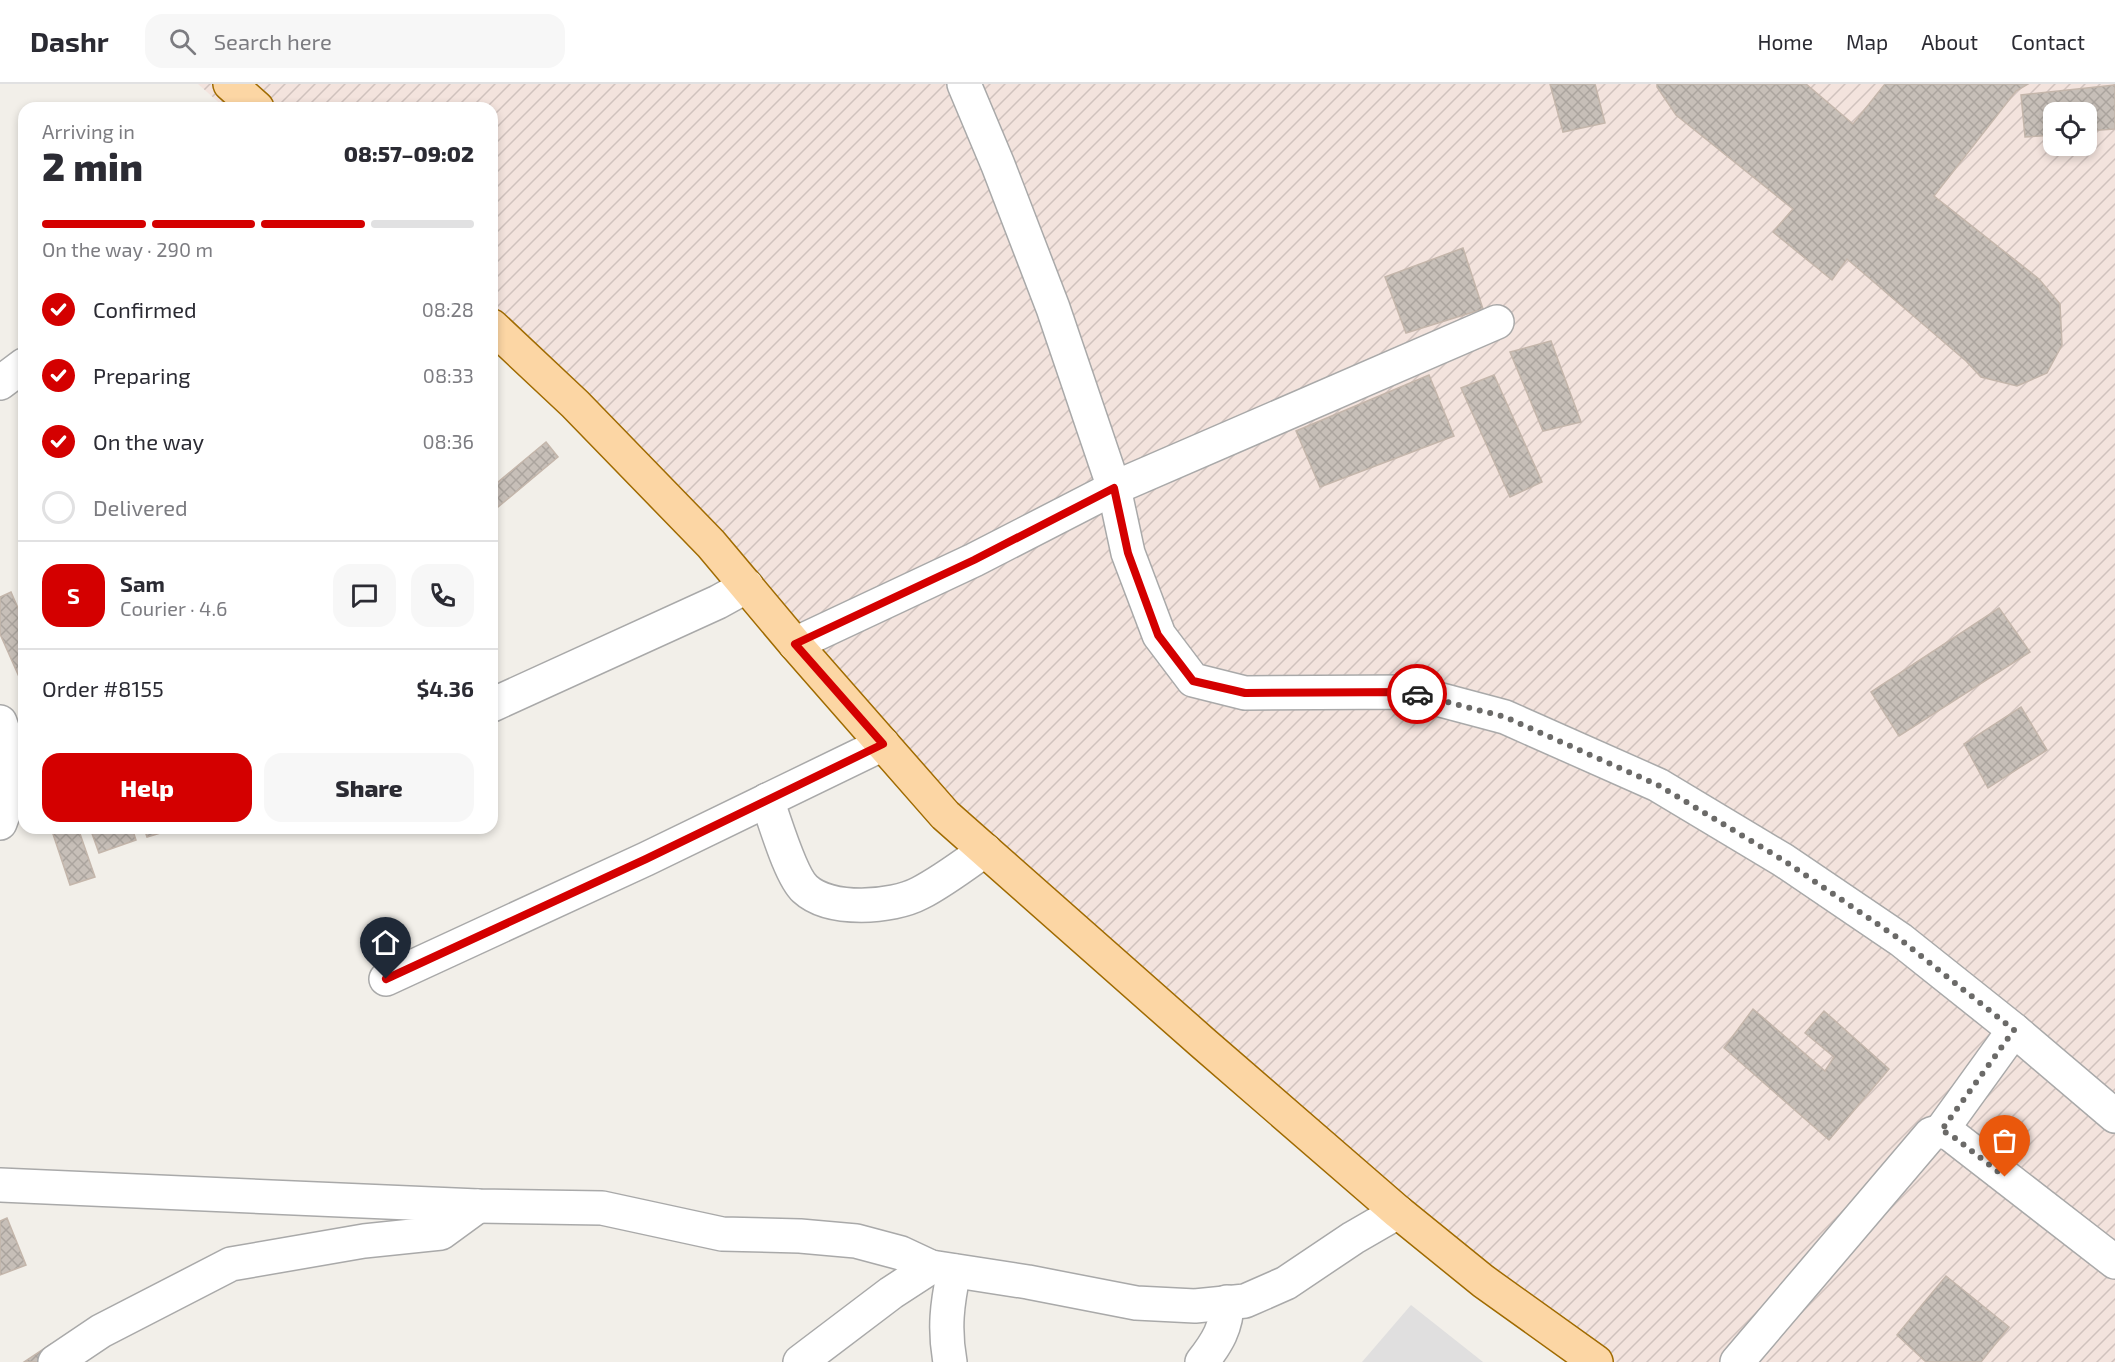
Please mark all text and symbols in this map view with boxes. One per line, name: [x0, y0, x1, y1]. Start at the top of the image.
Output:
search box: [145, 14, 565, 68]
text: Dashr: [30, 24, 109, 58]
icon: search: [166, 25, 199, 58]
text: Search here: [214, 28, 332, 54]
text: Home: [1757, 29, 1813, 54]
text: Map: [1846, 29, 1888, 54]
text: About: [1921, 29, 1978, 54]
text: Contact: [2011, 29, 2085, 54]
map controls: [2043, 102, 2097, 156]
button: locate: [2043, 102, 2097, 156]
text: Arriving in: [42, 119, 135, 143]
text: 08:57–09:02: [344, 140, 474, 166]
text: 2 min: [42, 142, 143, 189]
text: On the way · 290 m: [42, 237, 213, 261]
icon: check: [42, 293, 75, 326]
text: Confirmed: [93, 296, 197, 322]
text: 08:28: [422, 297, 474, 321]
icon: check: [42, 359, 75, 392]
text: Preparing: [93, 362, 191, 388]
text: 08:33: [423, 363, 474, 387]
icon: check: [42, 425, 75, 458]
text: On the way: [93, 428, 204, 454]
text: 08:36: [423, 429, 474, 453]
text: Delivered: [93, 494, 188, 520]
button: chat: [333, 564, 396, 627]
button: phone: [411, 564, 474, 627]
text: Sam: [120, 570, 165, 596]
text: S: [67, 582, 80, 608]
text: Courier · 4.6: [120, 596, 227, 620]
courier: [1387, 664, 1447, 724]
text: Order #8155: [42, 675, 164, 701]
text: $4.36: [416, 675, 474, 701]
icon: car: [1401, 678, 1434, 711]
button: Help: [42, 753, 252, 822]
button: Share: [264, 753, 474, 822]
pin: [360, 917, 411, 979]
icon: home: [369, 926, 402, 959]
pin: [1979, 1115, 2030, 1177]
icon: bag: [1988, 1124, 2021, 1157]

